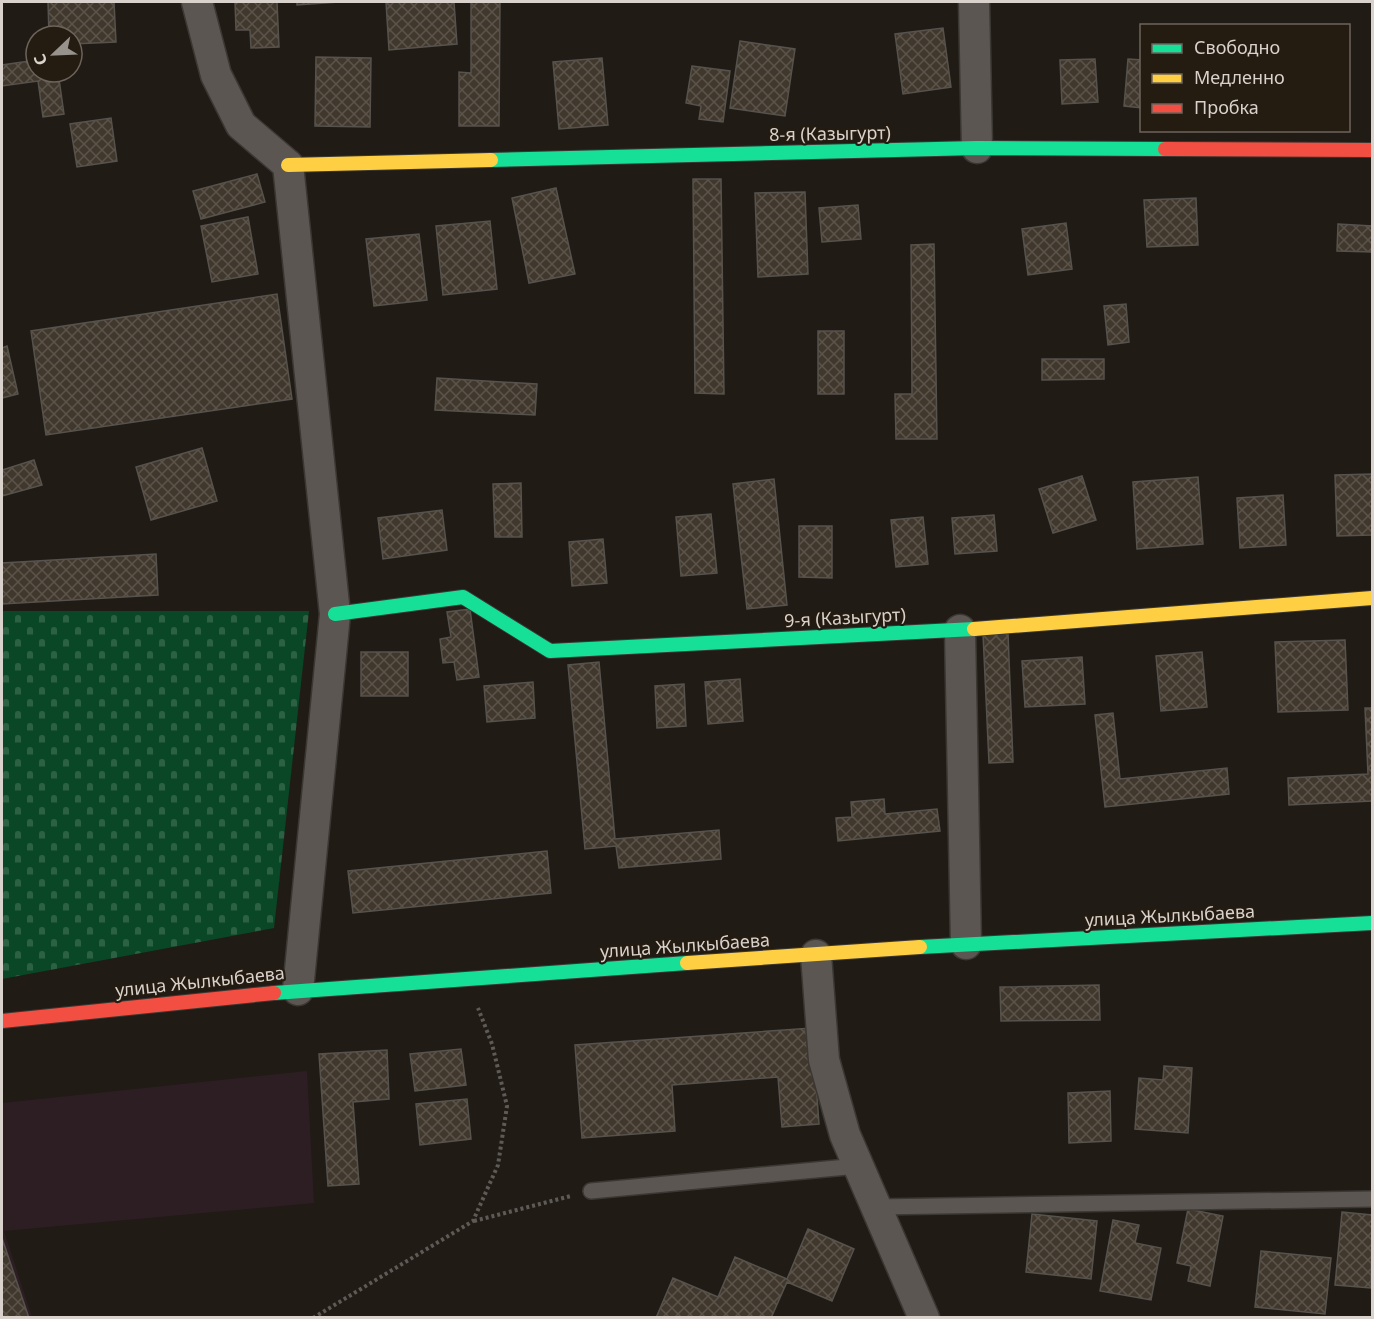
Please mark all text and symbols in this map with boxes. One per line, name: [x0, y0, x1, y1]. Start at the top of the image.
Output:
north arrow: [24, 24, 84, 84]
legend: [1140, 24, 1350, 132]
text: Свободно: [1194, 35, 1280, 59]
text: С: [28, 51, 52, 69]
text: Медленно: [1194, 65, 1285, 89]
text: Пробка: [1194, 95, 1259, 119]
street label: 8-я (Казыгурт): [769, 120, 891, 146]
street label: 9-я (Казыгурт): [784, 602, 906, 632]
street label: улица Жылкыбаева: [1084, 899, 1256, 931]
street label: улица Жылкыбаева: [599, 927, 771, 963]
street label: улица Жылкыбаева: [114, 960, 286, 1002]

